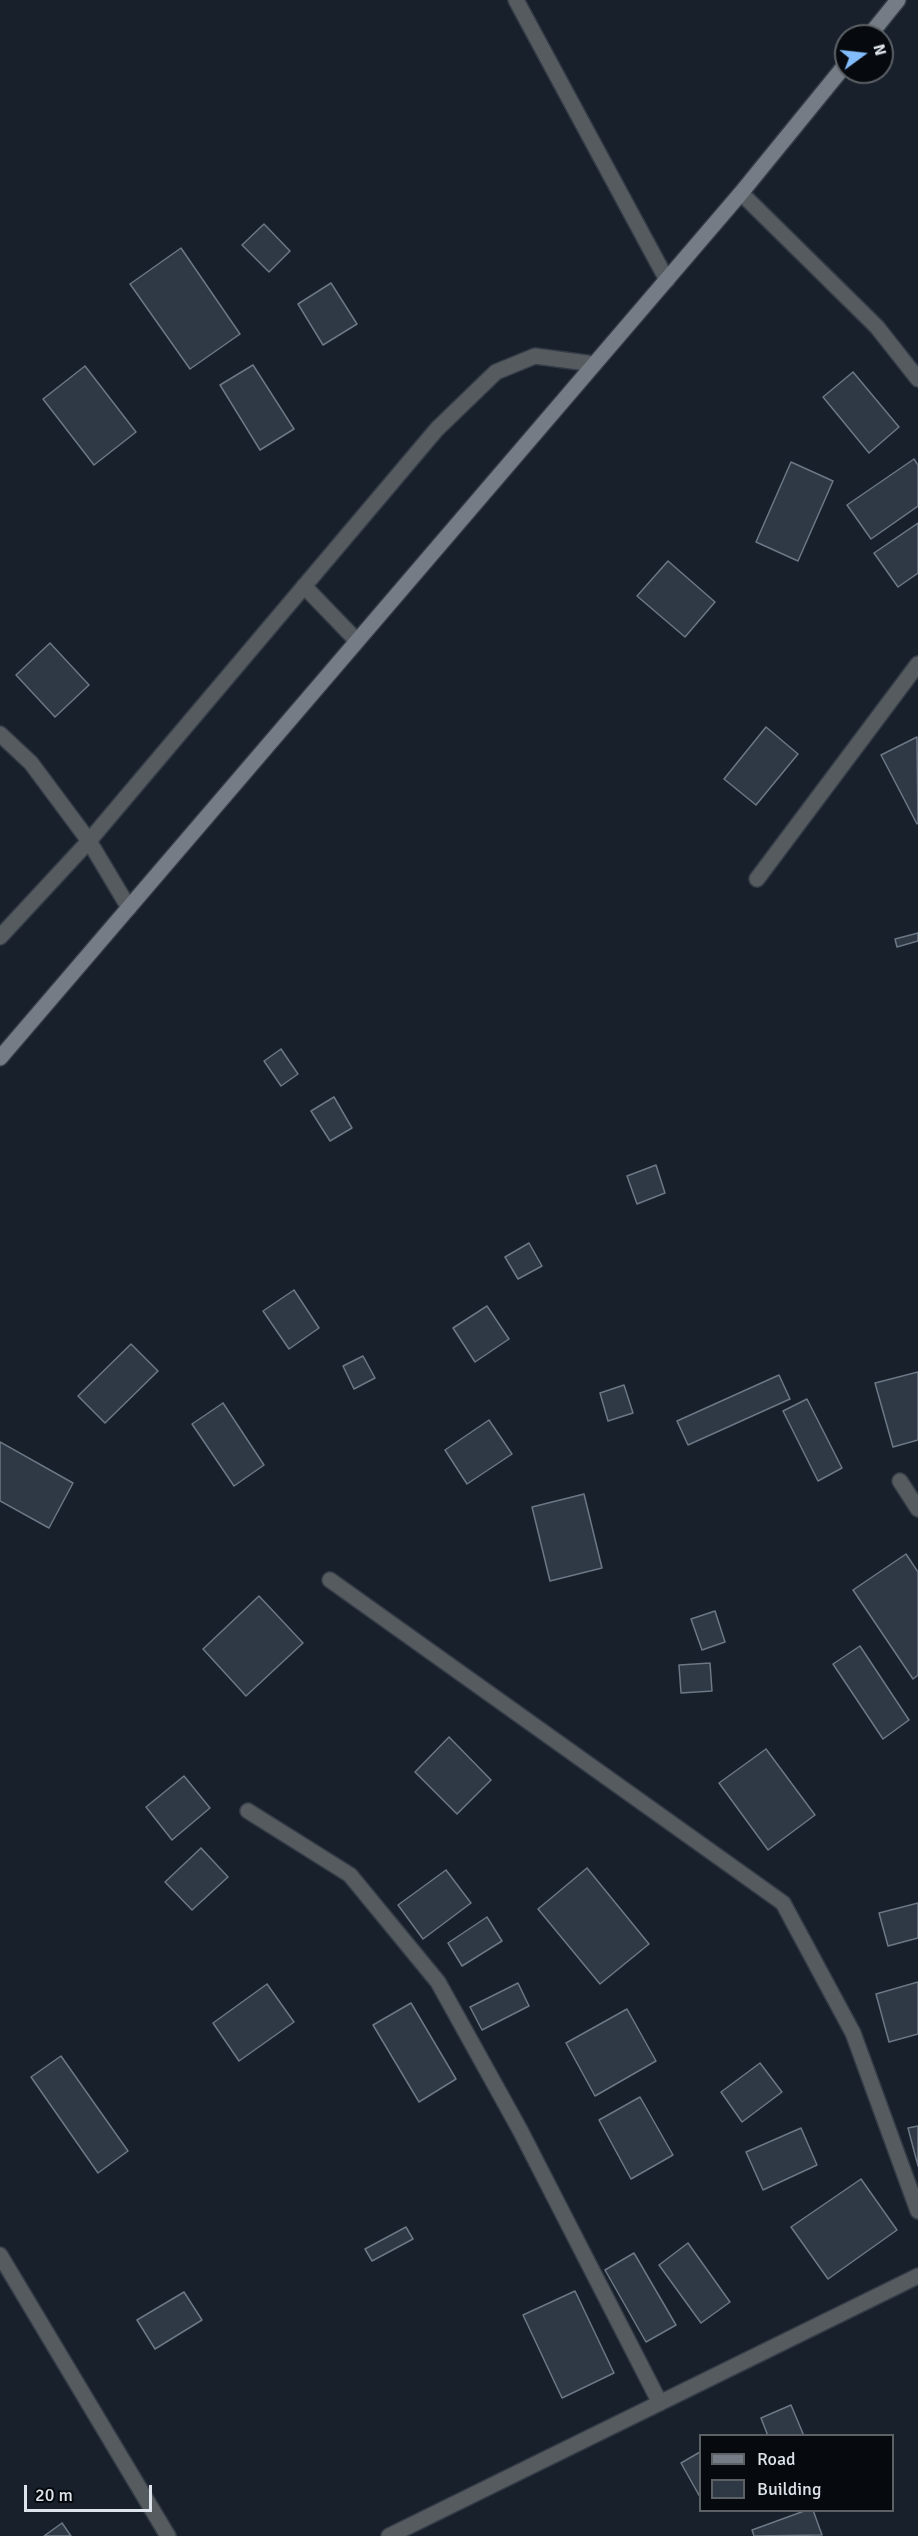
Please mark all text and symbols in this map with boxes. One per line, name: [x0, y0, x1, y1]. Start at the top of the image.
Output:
north arrow: [834, 24, 894, 84]
text: N: [868, 42, 891, 58]
legend: [699, 2434, 894, 2512]
text: Road: [757, 2448, 796, 2470]
scale bar: [27, 2473, 154, 2511]
text: Building: [757, 2478, 821, 2500]
text: 20 m: [35, 2484, 73, 2506]

